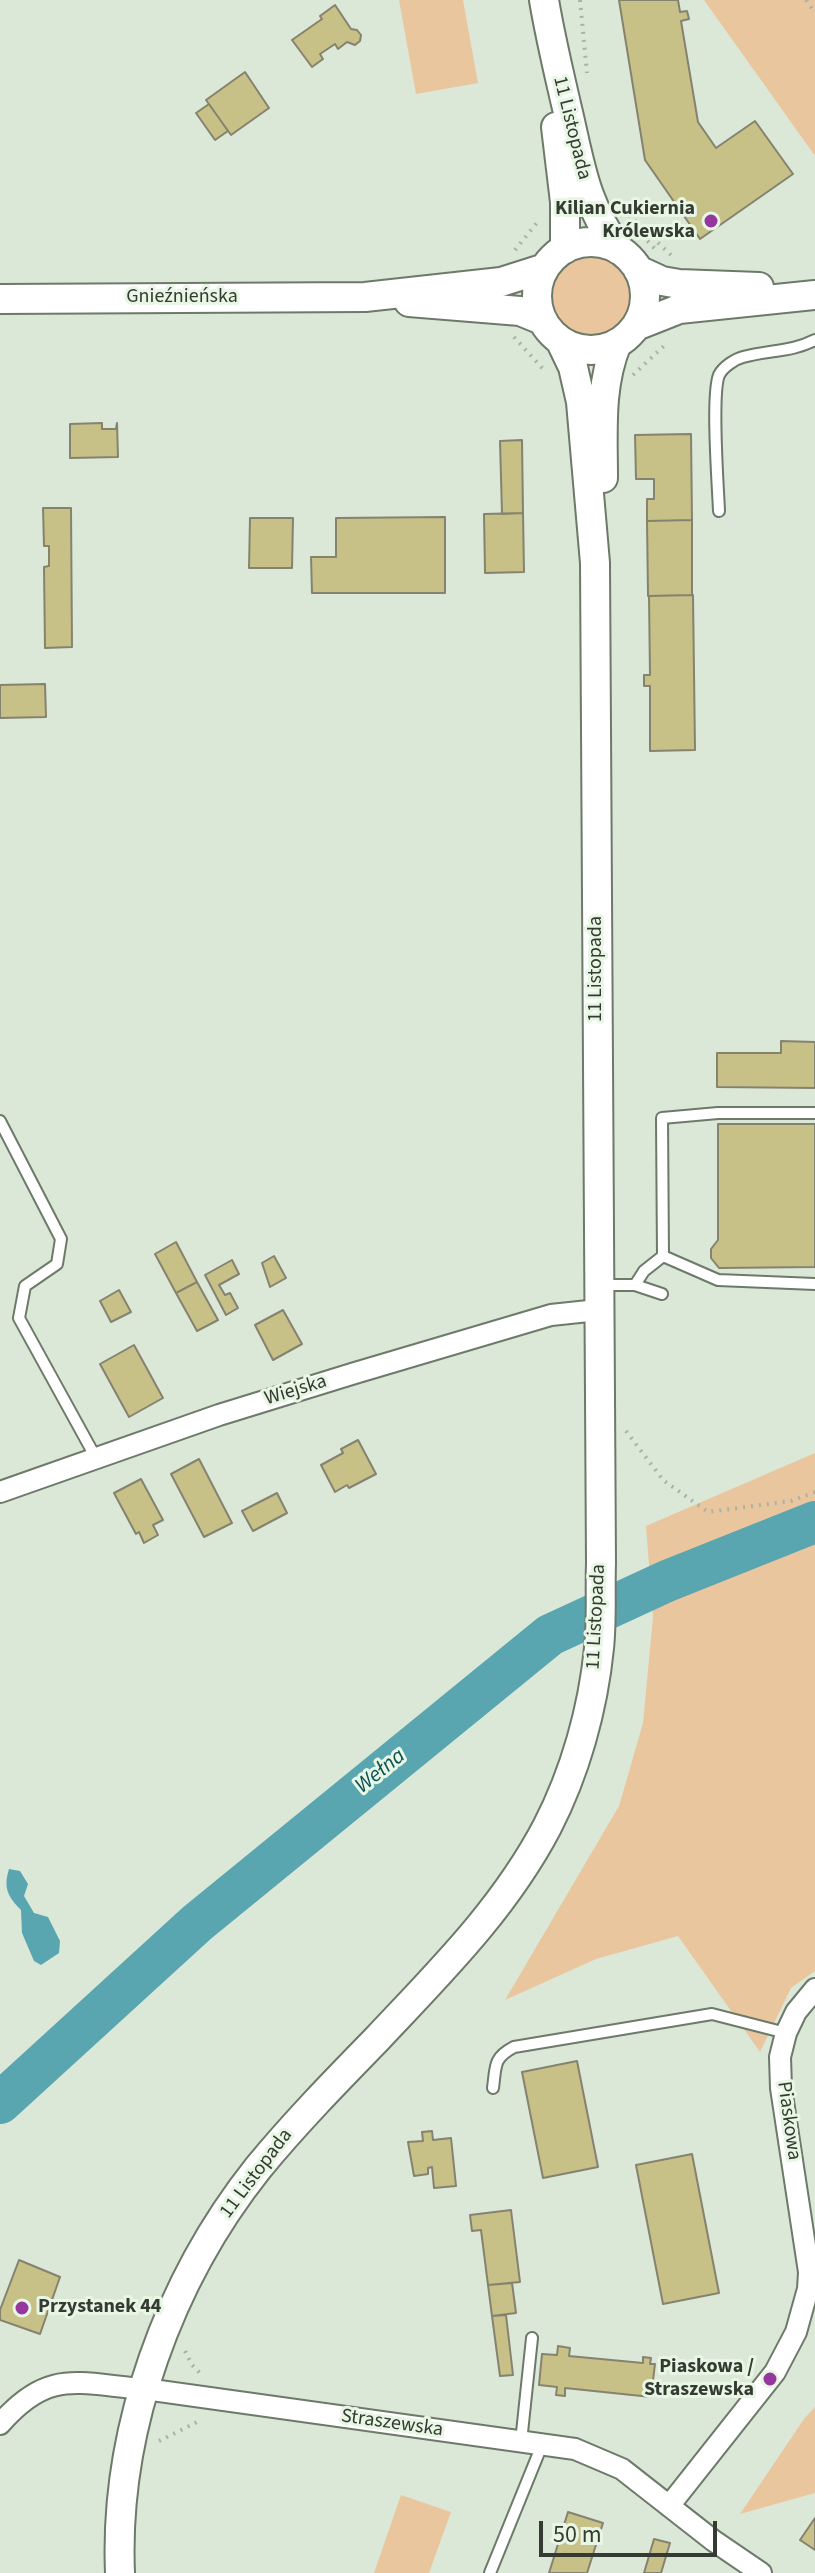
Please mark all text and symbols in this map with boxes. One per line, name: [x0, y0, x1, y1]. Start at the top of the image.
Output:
street label: 11 Listopada: [547, 74, 595, 182]
place label: Kilian Cukiernia Królewska: [555, 198, 695, 245]
marker: Kilian Cukiernia Królewska: [702, 212, 720, 230]
street label: Gnieźnieńska: [126, 286, 238, 310]
street label: 11 Listopada: [585, 916, 609, 1022]
street label: Wiejska: [262, 1370, 330, 1412]
street label: 11 Listopada: [582, 1563, 612, 1671]
water label: Wełna: [351, 1744, 411, 1800]
street label: Piaskowa: [771, 2080, 805, 2162]
street label: 11 Listopada: [216, 2124, 298, 2224]
place label: Przystanek 44: [38, 2296, 161, 2320]
marker: Przystanek 44: [13, 2299, 31, 2317]
place label: Piaskowa / Straszewska: [644, 2356, 754, 2403]
marker: Piaskowa / Straszewska: [761, 2370, 779, 2388]
street label: Straszewska: [339, 2405, 445, 2443]
scale bar: [543, 2505, 721, 2555]
text: 50 m: [553, 2517, 602, 2552]

